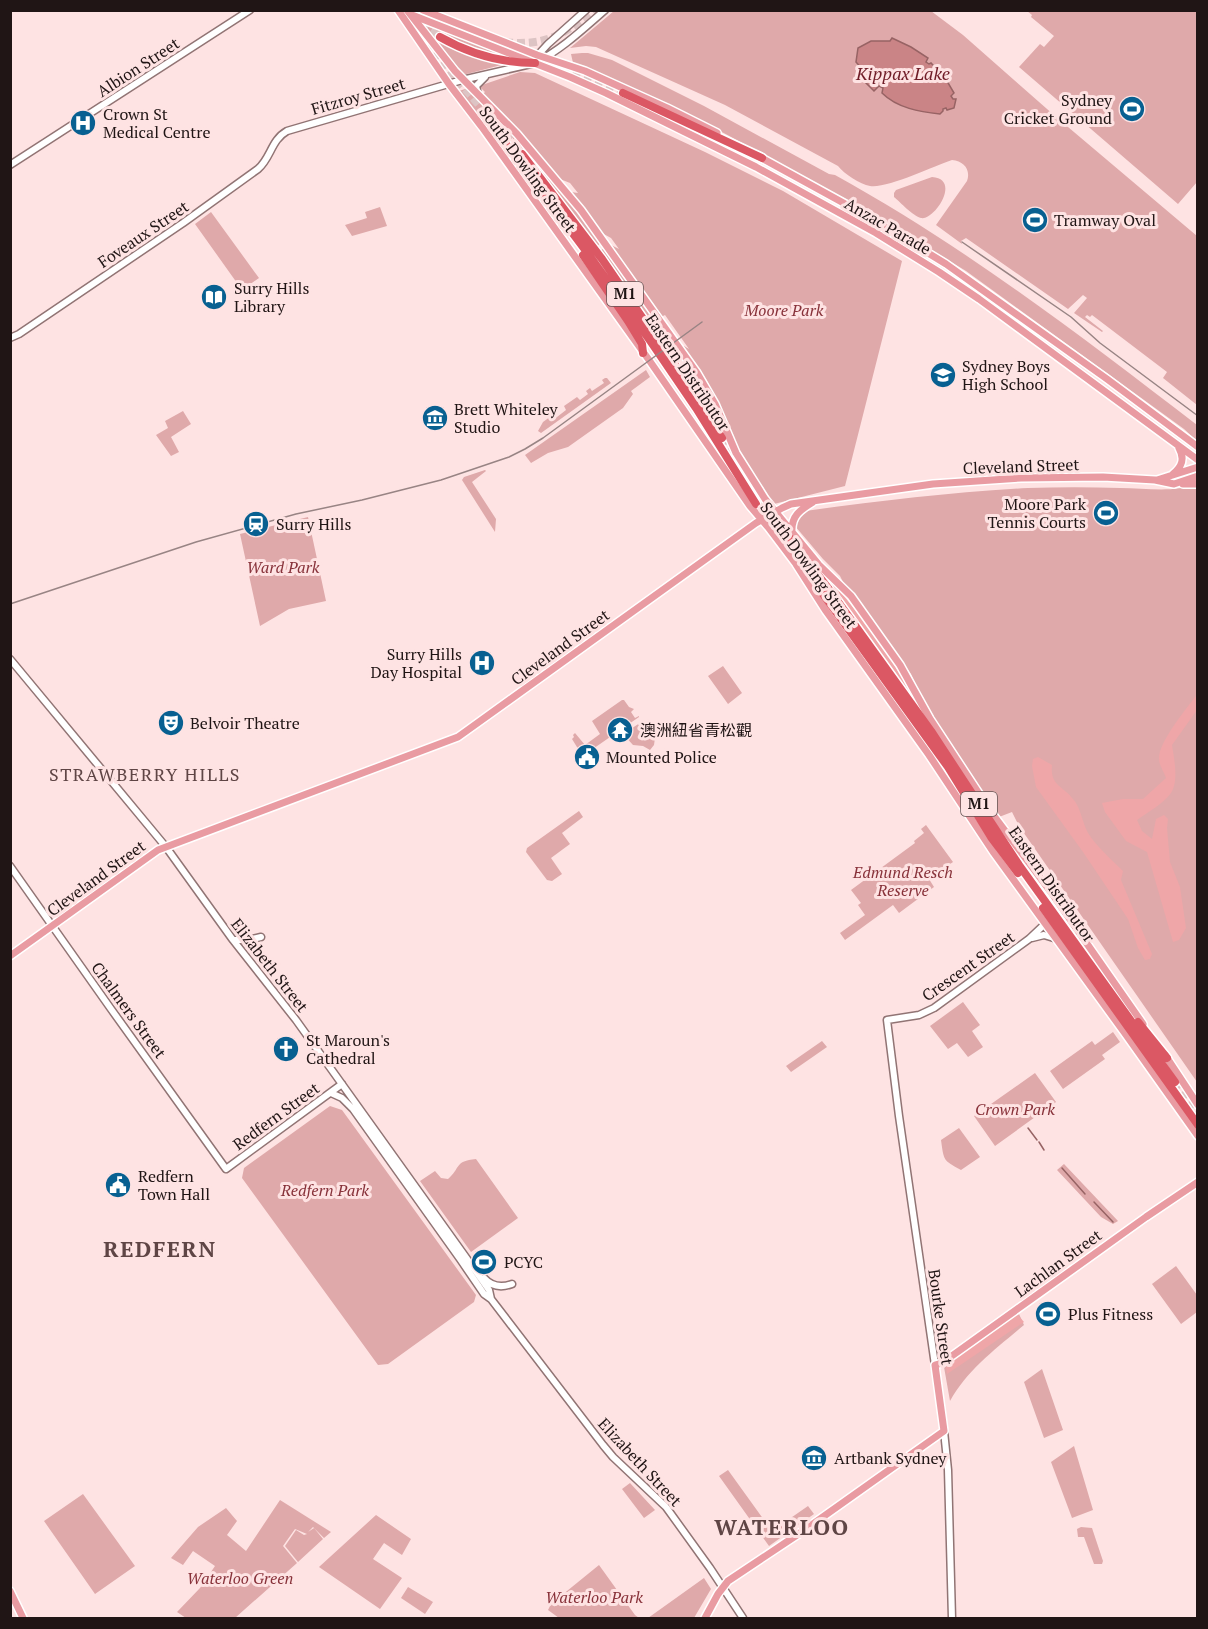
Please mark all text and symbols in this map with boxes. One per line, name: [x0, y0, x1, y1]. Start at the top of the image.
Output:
street label: Albion Street: [92, 32, 184, 102]
water label: Kippax Lake: [855, 61, 950, 85]
street label: Fitzroy Street: [309, 72, 408, 120]
place label: Sydney Cricket Ground: [1004, 89, 1113, 129]
sports icon: Sydney Cricket Ground: [1117, 94, 1147, 124]
street label: South Dowling Street: [475, 101, 581, 237]
place label: Crown St Medical Centre: [103, 103, 210, 143]
hospital icon: Crown St Medical Centre: [68, 108, 98, 138]
street label: Anzac Parade: [841, 192, 935, 260]
street label: Foveaux Street: [93, 195, 193, 273]
sports icon: Tramway Oval: [1020, 205, 1050, 235]
place label: Tramway Oval: [1054, 209, 1156, 231]
place label: Surry Hills Library: [234, 277, 309, 317]
library icon: Surry Hills Library: [199, 282, 229, 312]
road number: M1: [607, 282, 643, 306]
park label: Moore Park: [744, 299, 824, 321]
street label: Eastern Distributor: [641, 309, 736, 436]
place label: Sydney Boys High School: [962, 355, 1050, 395]
school or university icon: Sydney Boys High School: [928, 360, 958, 390]
place label: Brett Whiteley Studio: [454, 398, 558, 438]
museum icon: Brett Whiteley Studio: [420, 403, 450, 433]
street label: Cleveland Street: [962, 453, 1080, 479]
place label: Moore Park Tennis Courts: [987, 493, 1087, 533]
street label: South Dowling Street: [756, 497, 862, 633]
sports icon: Moore Park Tennis Courts: [1091, 498, 1121, 528]
station icon: Surry Hills: [241, 509, 271, 539]
place label: Surry Hills: [276, 513, 351, 535]
park label: Ward Park: [247, 556, 320, 578]
street label: Cleveland Street: [506, 604, 614, 690]
place label: Surry Hills Day Hospital: [370, 643, 462, 683]
hospital icon: Surry Hills Day Hospital: [467, 648, 497, 678]
theatre icon: Belvoir Theatre: [156, 708, 186, 738]
place label: Belvoir Theatre: [190, 712, 300, 734]
temple icon: 澳洲紐省青松觀: [605, 715, 635, 745]
place label: 澳洲紐省青松觀: [640, 719, 752, 741]
public building icon: Mounted Police: [572, 742, 602, 772]
place label: Mounted Police: [606, 746, 717, 768]
district label: STRAWBERRY HILLS: [49, 762, 241, 786]
road number: M1: [961, 792, 997, 816]
street label: Eastern Distributor: [1004, 822, 1101, 947]
street label: Cleveland Street: [42, 835, 150, 921]
park label: Edmund Resch Reserve: [852, 861, 953, 901]
street label: Elizabeth Street: [226, 914, 314, 1017]
street label: Crescent Street: [917, 926, 1019, 1006]
street label: Chalmers Street: [87, 957, 171, 1063]
place label: St Maroun's Cathedral: [306, 1029, 390, 1069]
church icon: St Maroun's Cathedral: [271, 1034, 301, 1064]
street label: Redfern Street: [228, 1077, 324, 1155]
park label: Crown Park: [975, 1098, 1055, 1120]
place label: Redfern Town Hall: [138, 1165, 210, 1205]
public building icon: Redfern Town Hall: [103, 1170, 133, 1200]
park label: Redfern Park: [280, 1179, 369, 1201]
street label: Lachlan Street: [1010, 1224, 1106, 1302]
district label: REDFERN: [103, 1234, 217, 1263]
sports icon: PCYC: [469, 1247, 499, 1277]
place label: PCYC: [504, 1251, 543, 1273]
street label: Bourke Street: [923, 1268, 959, 1366]
sports icon: Plus Fitness: [1033, 1299, 1063, 1329]
place label: Plus Fitness: [1068, 1303, 1153, 1325]
street label: Elizabeth Street: [593, 1413, 687, 1511]
museum icon: Artbank Sydney: [799, 1443, 829, 1473]
place label: Artbank Sydney: [834, 1447, 947, 1469]
district label: WATERLOO: [714, 1512, 850, 1541]
park label: Waterloo Green: [187, 1567, 293, 1589]
park label: Waterloo Park: [545, 1586, 643, 1608]

